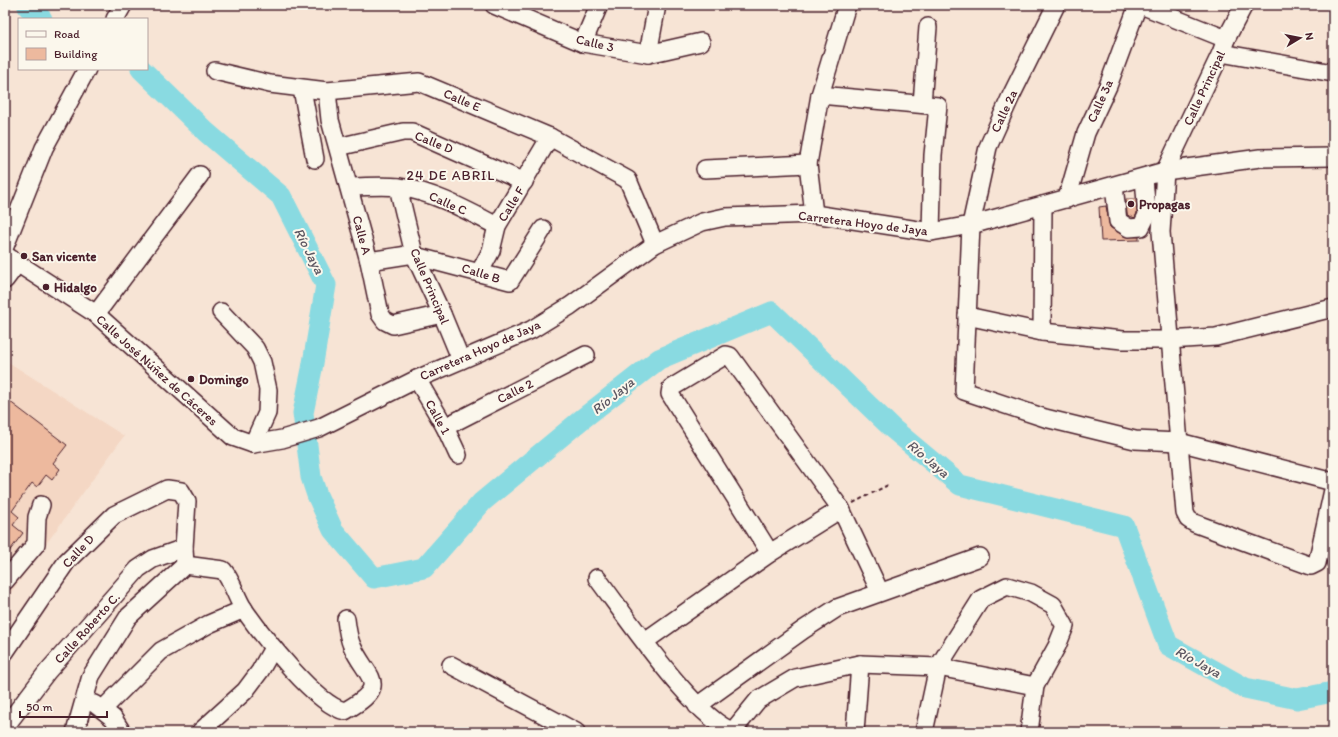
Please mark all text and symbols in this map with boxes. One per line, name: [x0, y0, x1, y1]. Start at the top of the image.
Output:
legend: [18, 18, 148, 70]
north arrow: [1280, 18, 1320, 58]
text: Road: [54, 27, 80, 41]
street label: Calle 3: [574, 31, 616, 55]
text: N: [1302, 32, 1316, 41]
text: Building: [54, 47, 98, 61]
street label: Calle Principal: [1180, 48, 1228, 128]
street label: Calle 3a: [1084, 77, 1116, 125]
street label: Calle E: [441, 86, 483, 114]
street label: Calle 2a: [988, 87, 1020, 135]
street label: Calle D: [413, 128, 455, 156]
district label: 24 DE ABRIL: [407, 167, 495, 184]
street label: Calle F: [494, 184, 528, 224]
street label: Calle C: [427, 188, 469, 218]
place label: Propagas: [1139, 197, 1190, 213]
marker: Propagas: [1126, 199, 1136, 209]
street label: Carretera Hoyo de Jaya: [797, 208, 929, 238]
street label: Calle A: [350, 214, 375, 257]
water label: Río Jaya: [290, 225, 328, 278]
street label: Calle Principal: [407, 246, 453, 327]
place label: San vicente: [32, 249, 96, 264]
marker: San vicente: [19, 251, 29, 261]
street label: Calle B: [460, 260, 502, 286]
place label: Hidalgo: [54, 280, 97, 296]
marker: Hidalgo: [41, 282, 51, 292]
street label: Calle José Núñez de Cáceres: [93, 311, 221, 429]
street label: Carretera Hoyo de Jaya: [417, 317, 543, 383]
place label: Domingo: [199, 372, 249, 388]
water label: Río Jaya: [588, 373, 638, 418]
marker: Domingo: [186, 374, 196, 384]
street label: Calle 2: [494, 376, 536, 406]
street label: Calle 1: [422, 397, 454, 437]
water label: Río Jaya: [904, 437, 953, 482]
street label: Calle D: [59, 531, 97, 571]
street label: Calle Roberto C.: [51, 589, 123, 667]
water label: Río Jaya: [1172, 643, 1224, 682]
scale bar: [20, 693, 107, 719]
text: 50 m: [26, 700, 52, 714]

